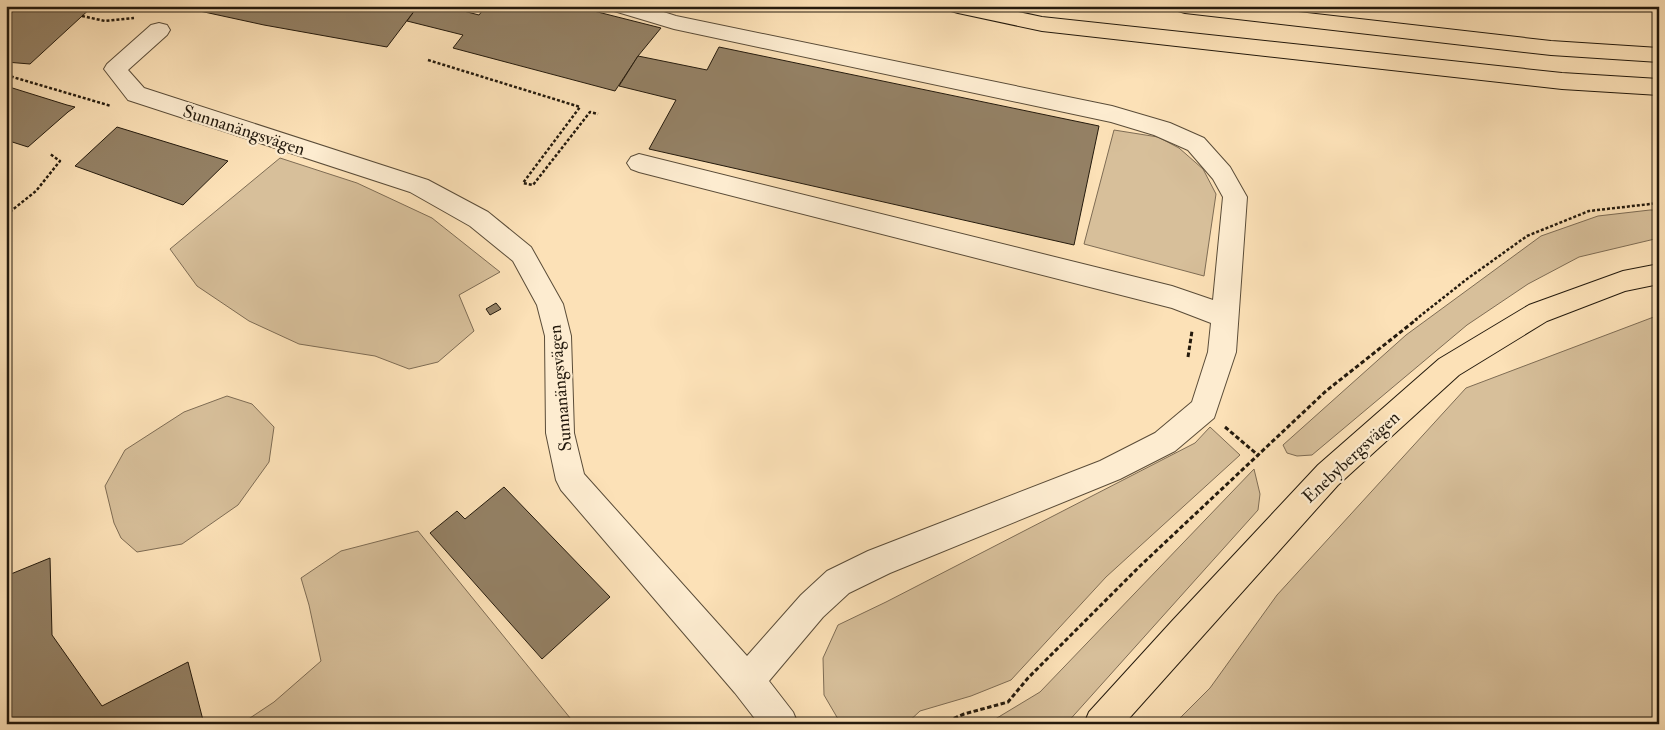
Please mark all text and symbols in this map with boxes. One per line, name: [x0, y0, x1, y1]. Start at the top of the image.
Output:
street label: Sunnanängsvägen: [180, 100, 308, 161]
street label: Sunnanängsvägen: [544, 324, 577, 452]
street label: Enebybergsvägen: [1298, 406, 1405, 508]

